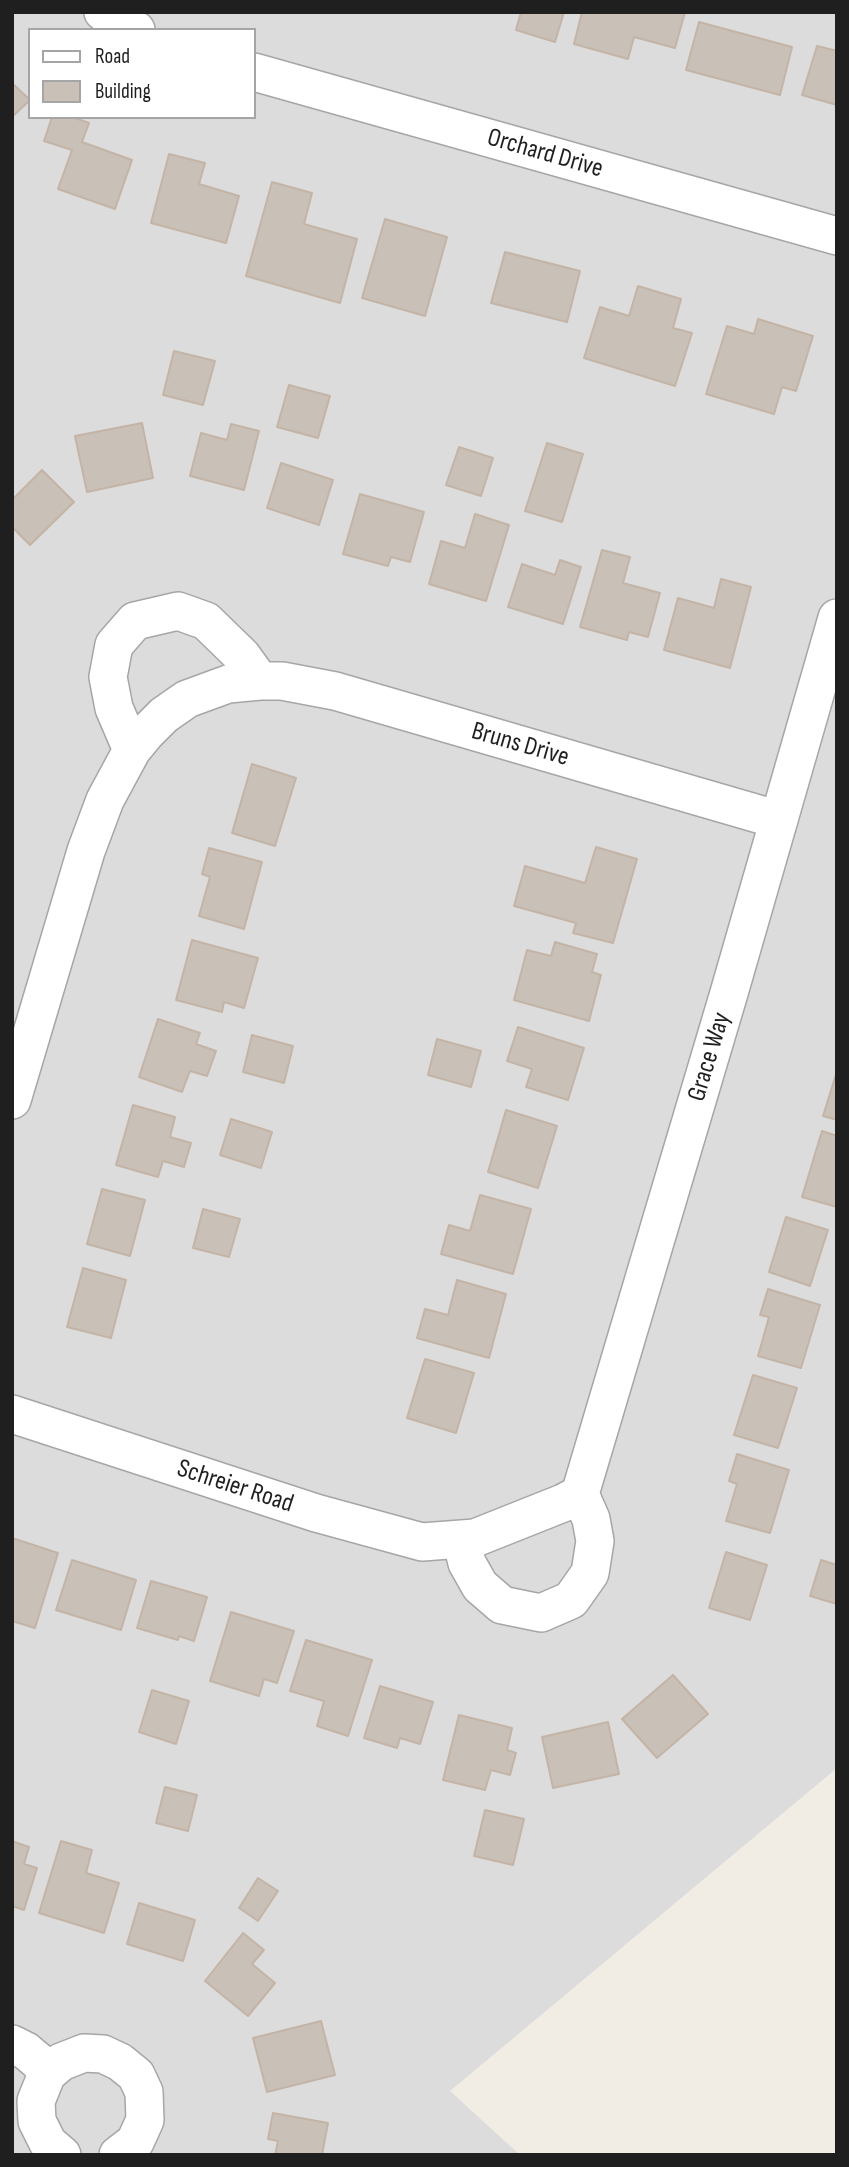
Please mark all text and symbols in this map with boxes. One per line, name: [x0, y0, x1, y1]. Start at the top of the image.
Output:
legend: [28, 28, 256, 119]
text: Road: [95, 44, 130, 69]
text: Building: [95, 79, 151, 104]
street label: Orchard Drive: [484, 123, 606, 185]
street label: Bruns Drive: [468, 716, 572, 774]
street label: Grace Way: [682, 1009, 738, 1105]
street label: Schreier Road: [173, 1454, 297, 1520]

